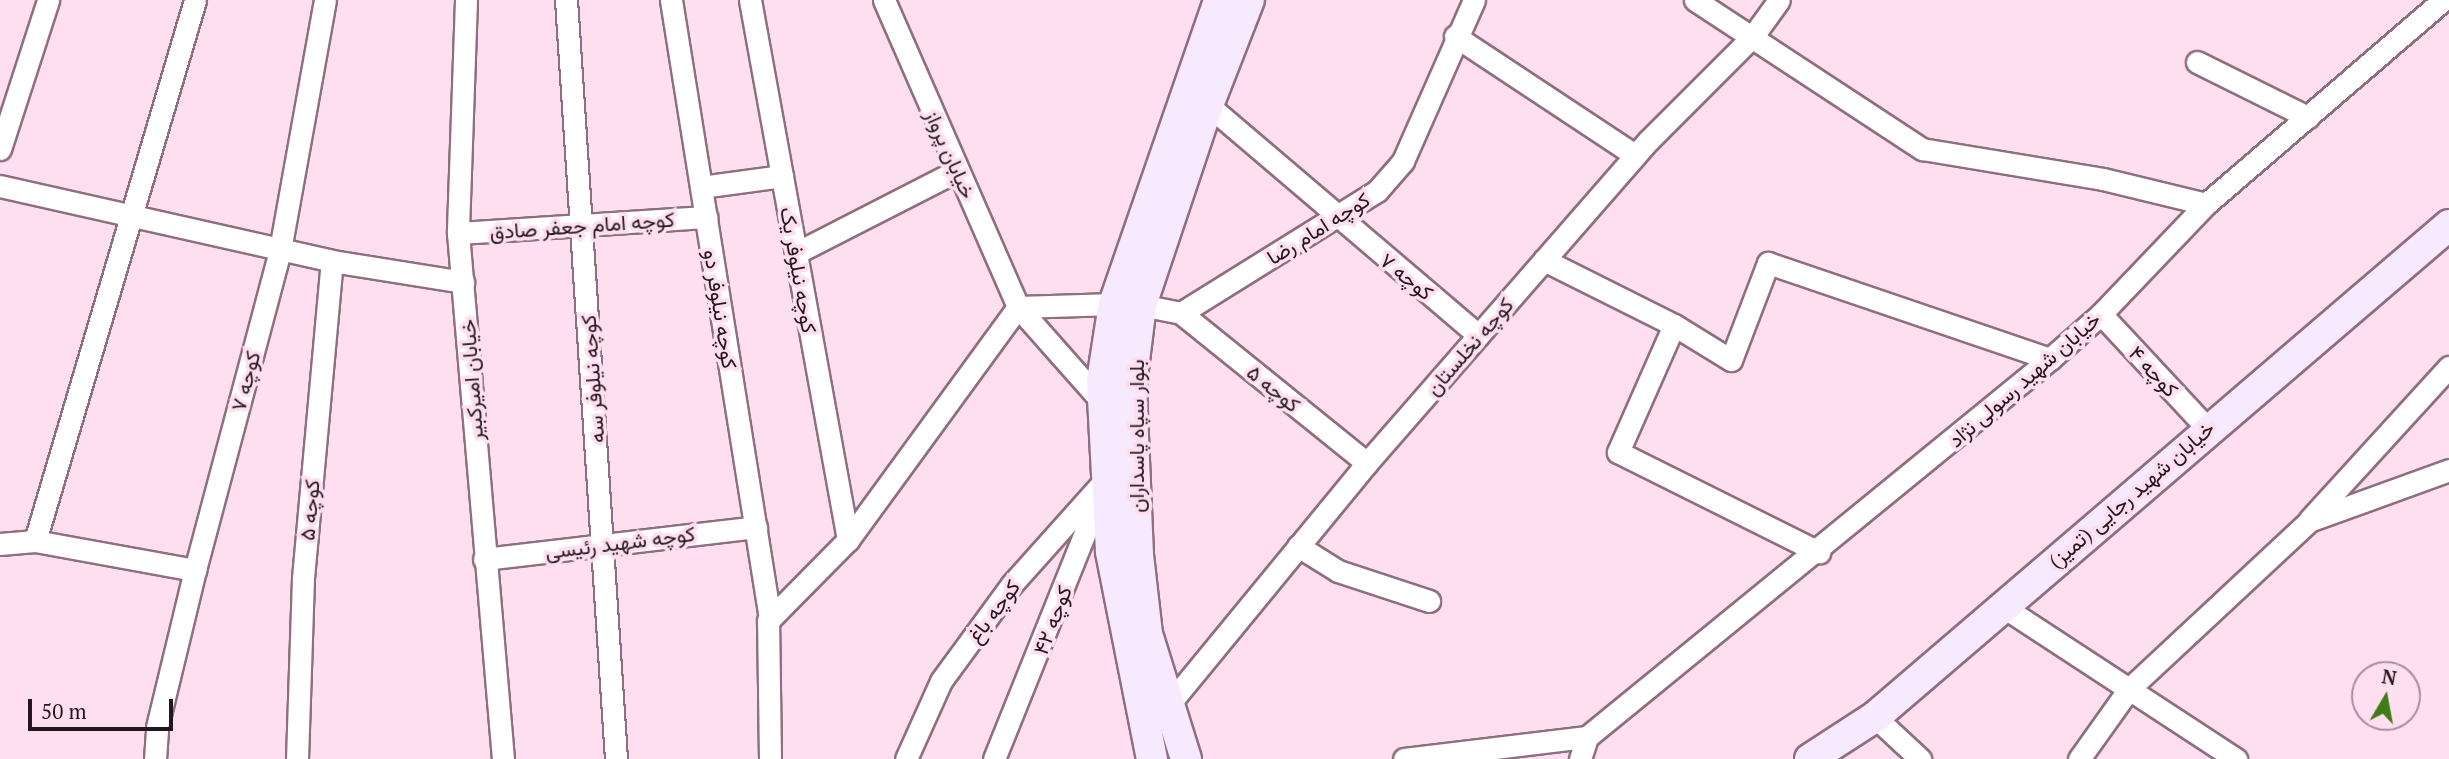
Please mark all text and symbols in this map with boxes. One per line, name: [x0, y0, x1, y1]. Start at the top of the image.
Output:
street label: خیابان پرواز: [920, 106, 982, 202]
street label: کوچه امام رضا: [1262, 186, 1374, 270]
street label: کوچه نیلوفر یک: [776, 205, 822, 335]
street label: کوچه امام جعفر صادق: [489, 206, 675, 244]
street label: کوچه ۷: [1375, 247, 1439, 305]
street label: کوچه نیلوفر دو: [699, 248, 743, 370]
street label: کوچه نخلستان: [1420, 292, 1518, 400]
street label: خیابان شهید رسولی نژاد: [1943, 306, 2105, 452]
street label: کوچه نیلوفر سه: [575, 314, 609, 444]
street label: خیابان امیرکبیر: [454, 318, 488, 442]
street label: کوچه ۴: [2124, 340, 2184, 402]
street label: کوچه ۷: [225, 348, 265, 414]
street label: بلوار سپاه پاسداران: [1123, 359, 1149, 513]
street label: کوچه ۵: [1242, 359, 1306, 417]
street label: خیابان شهید رجایی (تمیز): [2043, 415, 2219, 573]
street label: کوچه ۵: [294, 478, 324, 542]
street label: کوچه شهید رئیسی: [544, 520, 696, 564]
street label: کوچه باغ: [961, 574, 1025, 648]
street label: کوچه ۴۲: [1027, 582, 1077, 658]
north arrow: [2351, 661, 2421, 731]
text: N: [2380, 663, 2399, 690]
scale bar: [32, 686, 177, 730]
text: 50 m: [41, 697, 87, 725]

